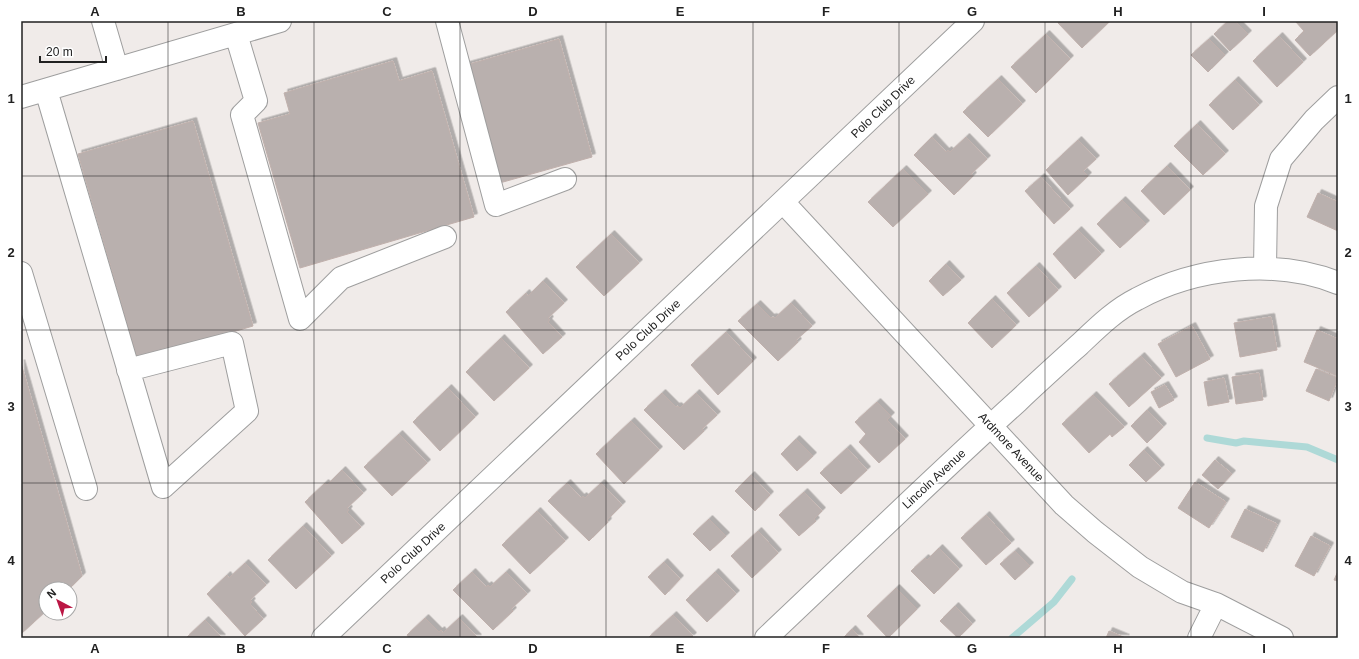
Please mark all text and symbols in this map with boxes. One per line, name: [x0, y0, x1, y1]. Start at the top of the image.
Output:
text: A: [90, 4, 100, 19]
text: B: [236, 4, 246, 19]
text: C: [382, 4, 392, 19]
text: D: [528, 4, 538, 19]
text: E: [676, 4, 685, 19]
text: F: [822, 4, 830, 19]
text: G: [967, 4, 977, 19]
text: H: [1113, 4, 1123, 19]
text: I: [1262, 4, 1266, 19]
scale bar: [40, 38, 106, 64]
text: 20 m: [46, 45, 73, 59]
street label: Polo Club Drive: [848, 73, 918, 141]
text: 1: [7, 91, 15, 106]
text: 1: [1344, 91, 1352, 106]
text: 2: [7, 245, 15, 260]
text: 2: [1344, 245, 1352, 260]
street label: Polo Club Drive: [613, 296, 683, 364]
text: 3: [7, 399, 15, 414]
text: 3: [1344, 399, 1352, 414]
street label: Ardmore Avenue: [975, 410, 1047, 485]
street label: Lincoln Avenue: [900, 446, 969, 512]
street label: Polo Club Drive: [378, 519, 448, 587]
text: 4: [7, 553, 15, 568]
text: 4: [1344, 553, 1352, 568]
north arrow: [38, 581, 78, 621]
text: N: [45, 586, 58, 601]
text: A: [90, 641, 100, 656]
text: B: [236, 641, 246, 656]
text: C: [382, 641, 392, 656]
text: D: [528, 641, 538, 656]
text: E: [676, 641, 685, 656]
text: F: [822, 641, 830, 656]
text: G: [967, 641, 977, 656]
text: H: [1113, 641, 1123, 656]
text: I: [1262, 641, 1266, 656]

